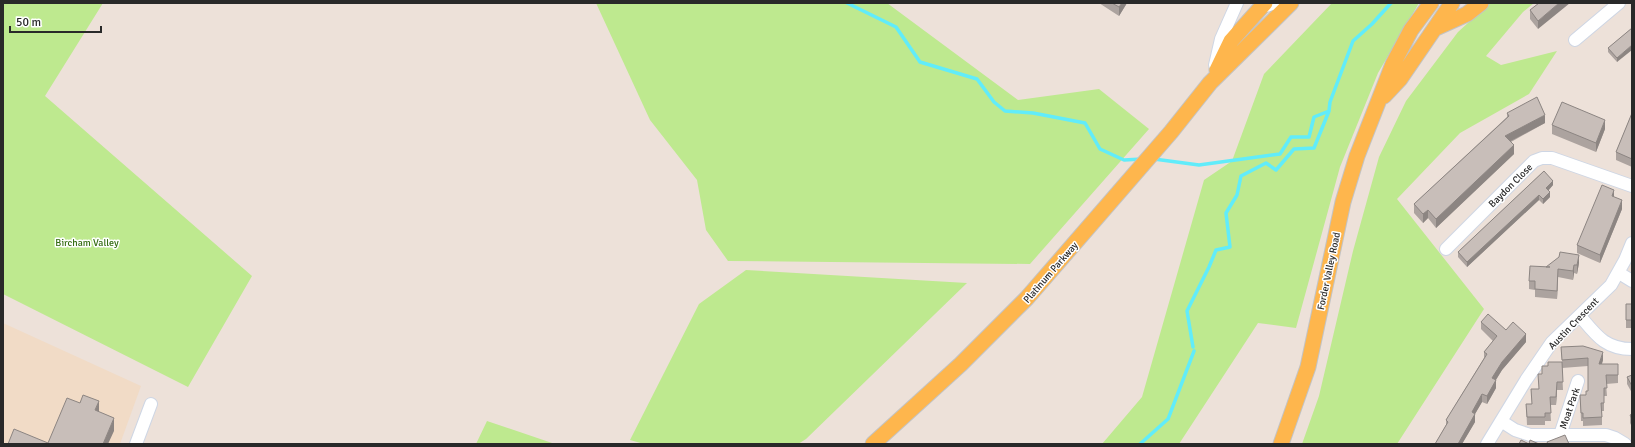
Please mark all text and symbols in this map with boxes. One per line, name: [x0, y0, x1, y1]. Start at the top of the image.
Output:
scale bar: [10, 8, 101, 34]
text: 50 m: [16, 15, 41, 30]
street label: Baydon Close: [1486, 161, 1535, 210]
street label: Forder Valley Road: [1315, 231, 1343, 311]
park label: Bircham Valley: [55, 237, 119, 249]
street label: Platinum Parkway: [1021, 239, 1081, 306]
street label: Austin Crescent: [1546, 295, 1602, 352]
street label: Moat Park: [1557, 386, 1583, 431]

